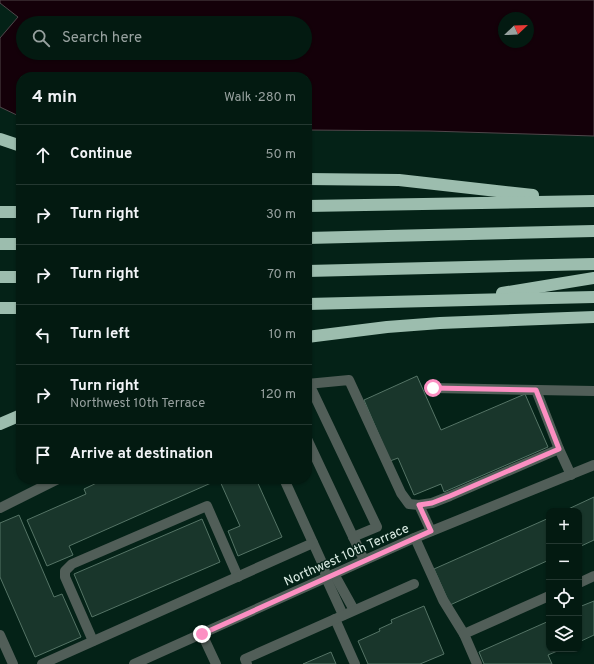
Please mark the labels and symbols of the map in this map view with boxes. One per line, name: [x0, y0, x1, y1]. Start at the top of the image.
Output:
north arrow: [498, 12, 534, 48]
route start: [424, 379, 442, 397]
street label: Northwest 10th Terrace: [282, 521, 412, 591]
route end: [193, 625, 211, 643]

